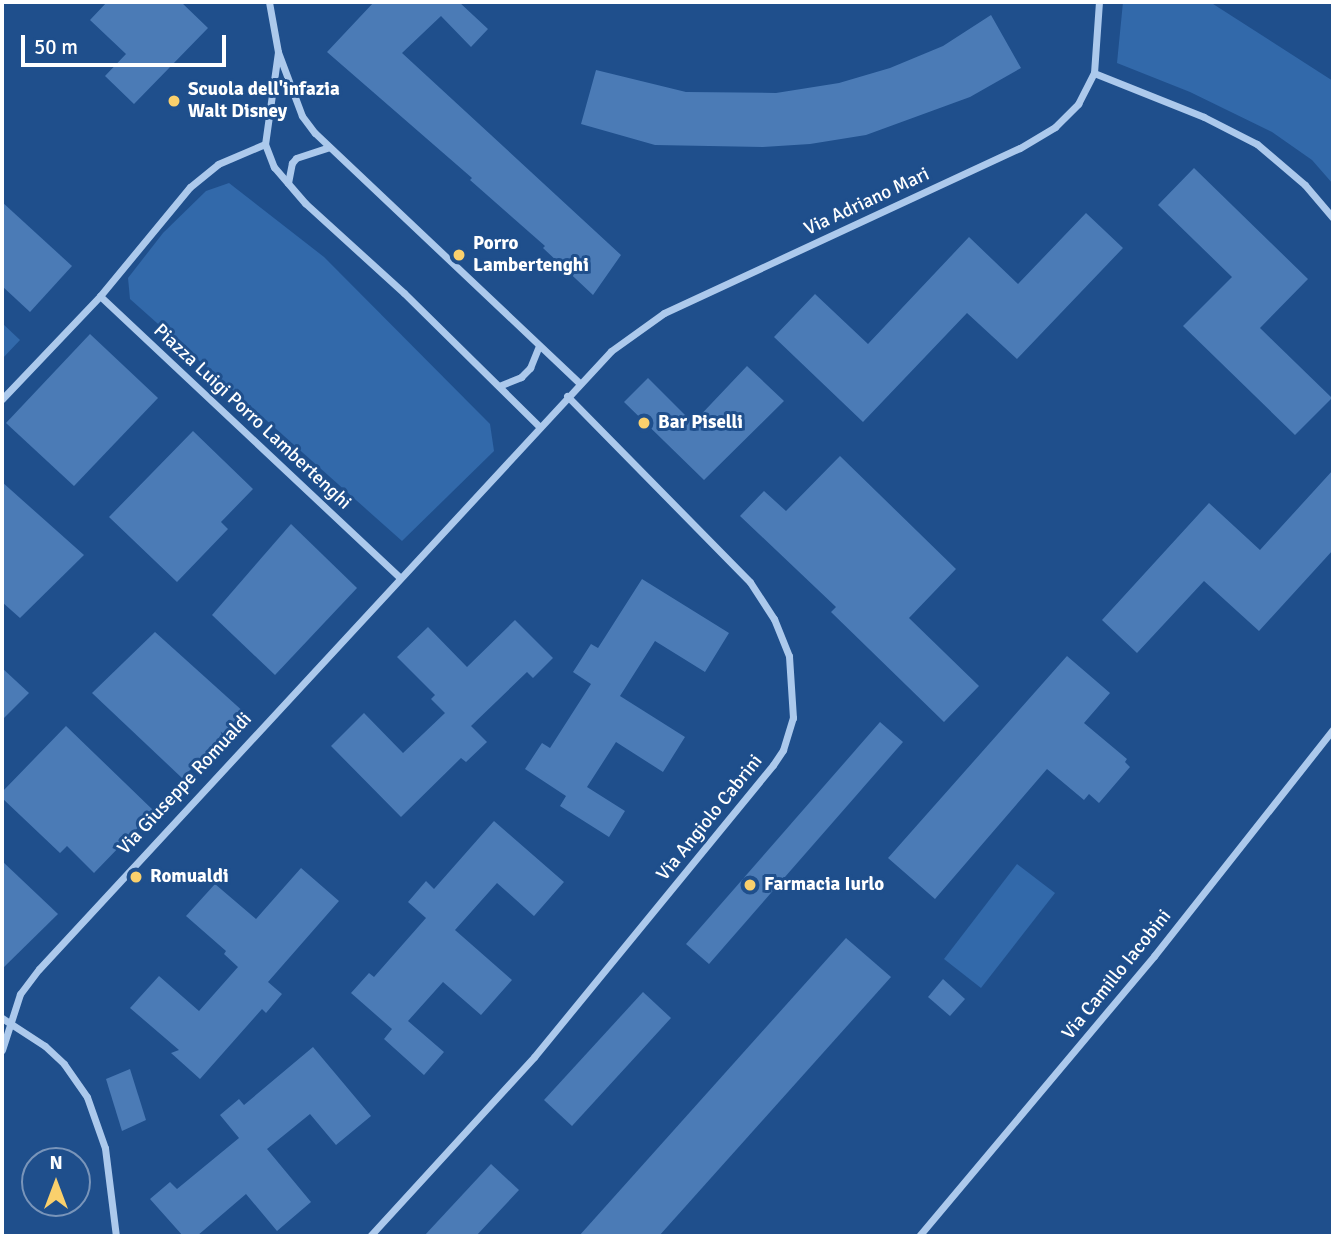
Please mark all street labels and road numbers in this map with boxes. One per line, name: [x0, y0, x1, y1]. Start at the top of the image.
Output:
street label: Via Adriano Mari: [801, 163, 933, 241]
street label: Piazza Luigi Porro Lambertenghi: [149, 319, 355, 515]
street label: Via Giuseppe Romualdi: [113, 708, 257, 860]
street label: Via Angiolo Cabrini: [652, 750, 768, 886]
street label: Via Camillo Iacobini: [1058, 905, 1176, 1045]

